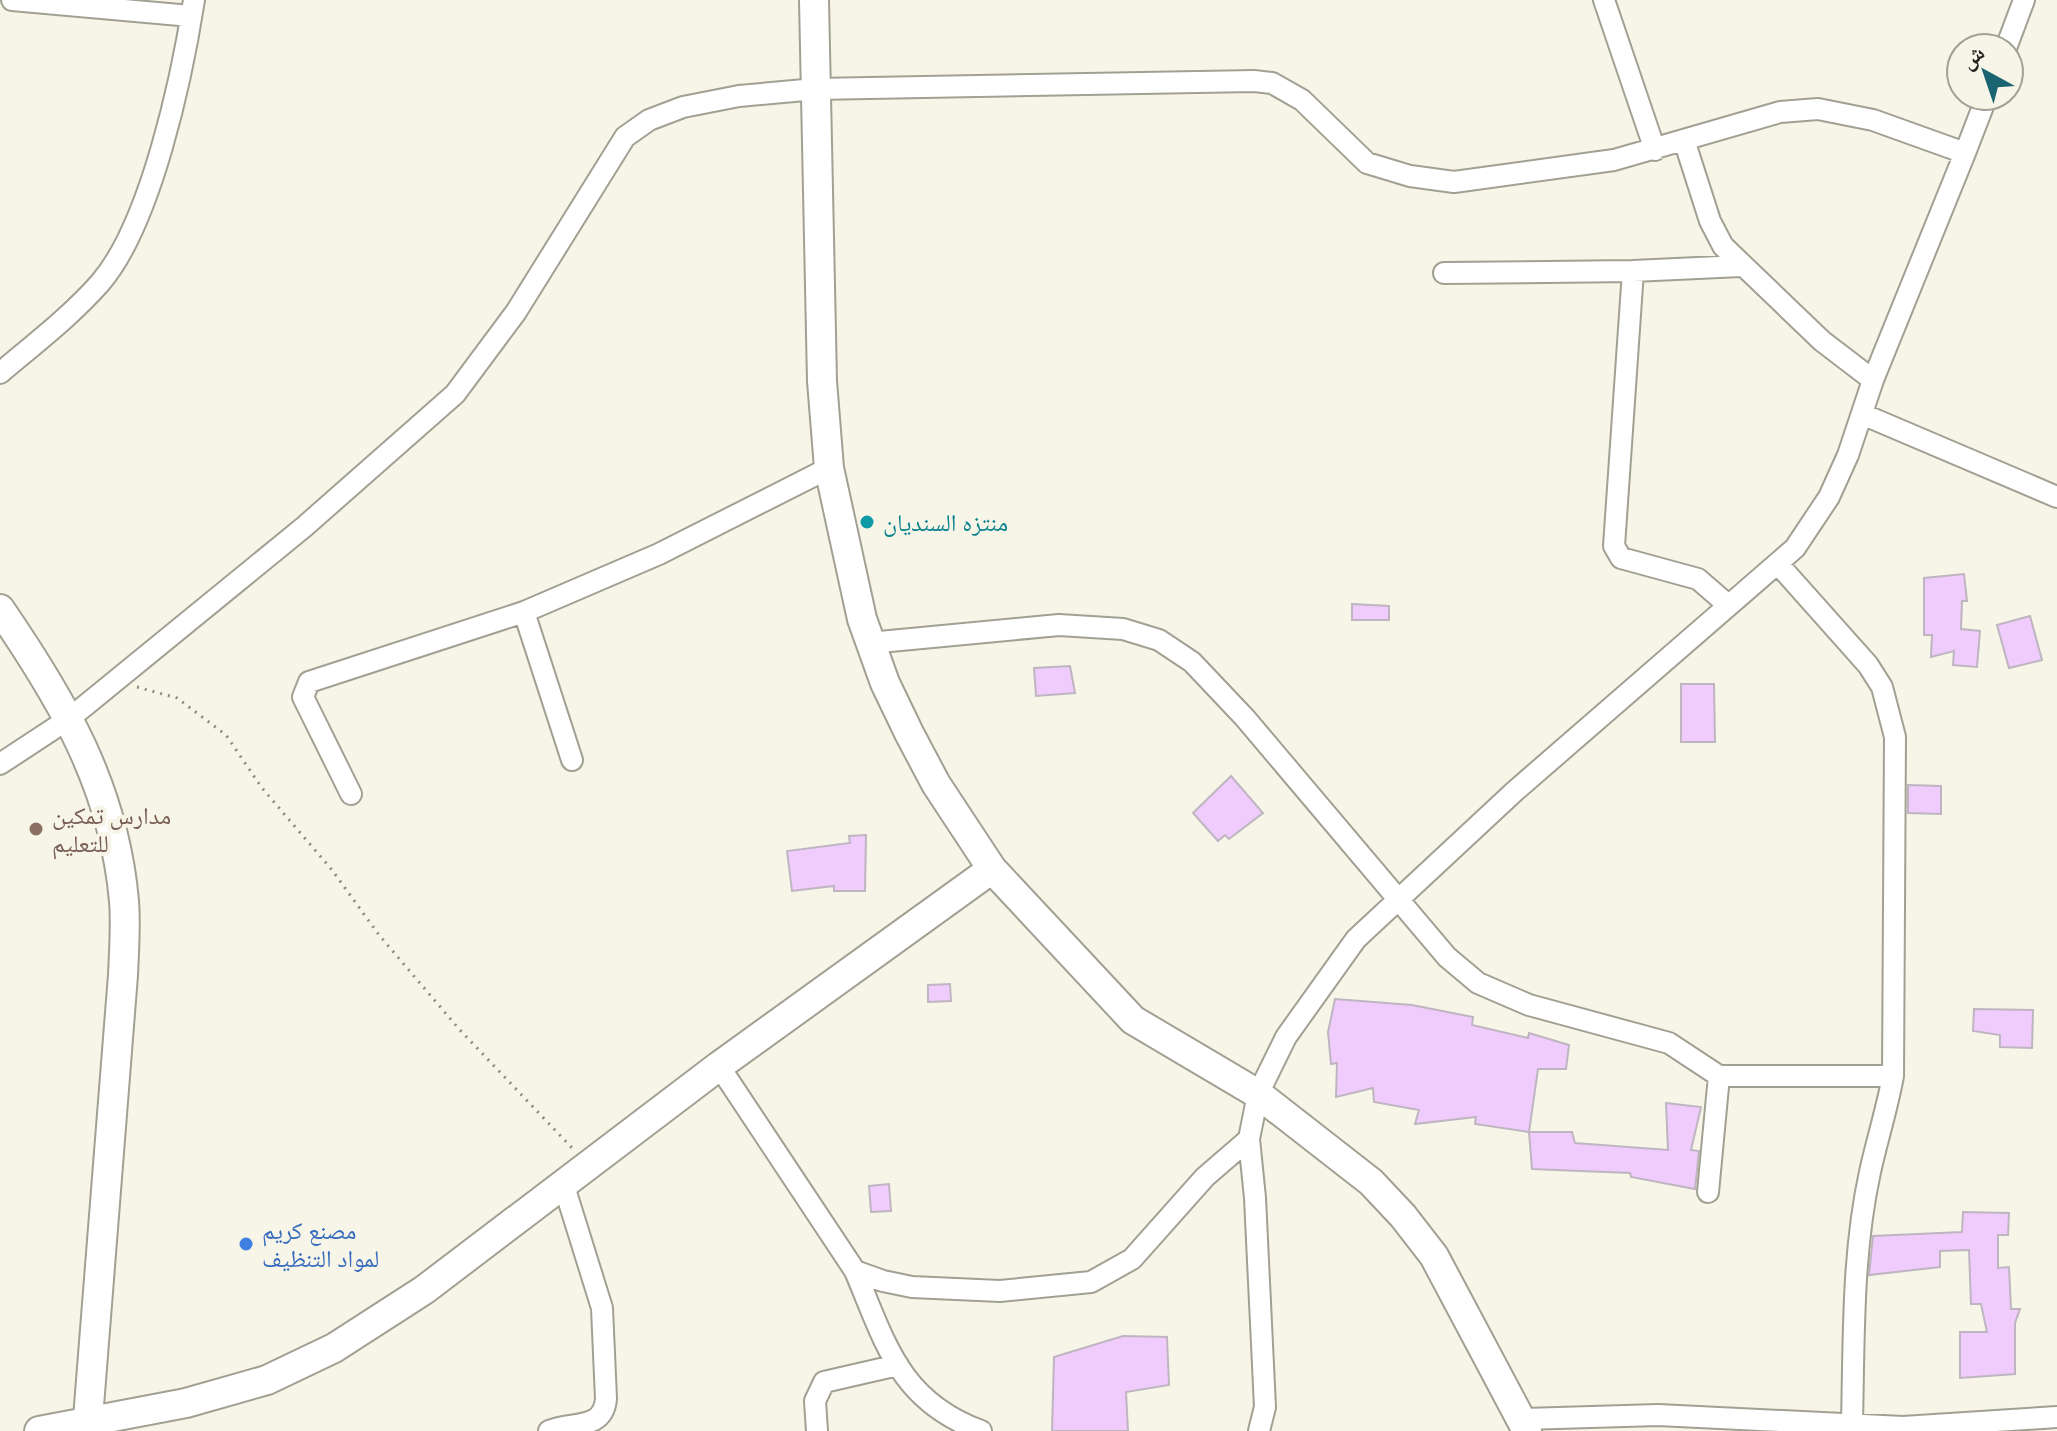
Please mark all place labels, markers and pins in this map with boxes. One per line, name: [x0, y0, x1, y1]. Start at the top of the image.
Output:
place label: منتزه السنديان: [883, 507, 1008, 538]
marker: منتزه السنديان: [858, 513, 876, 531]
place label: مدارس تمكين للتعليم: [52, 800, 171, 860]
marker: مدارس تمكين للتعليم: [27, 820, 45, 838]
place label: مصنع كريم لمواد التنظيف: [262, 1215, 379, 1274]
marker: مصنع كريم لمواد التنظيف: [237, 1235, 255, 1253]

